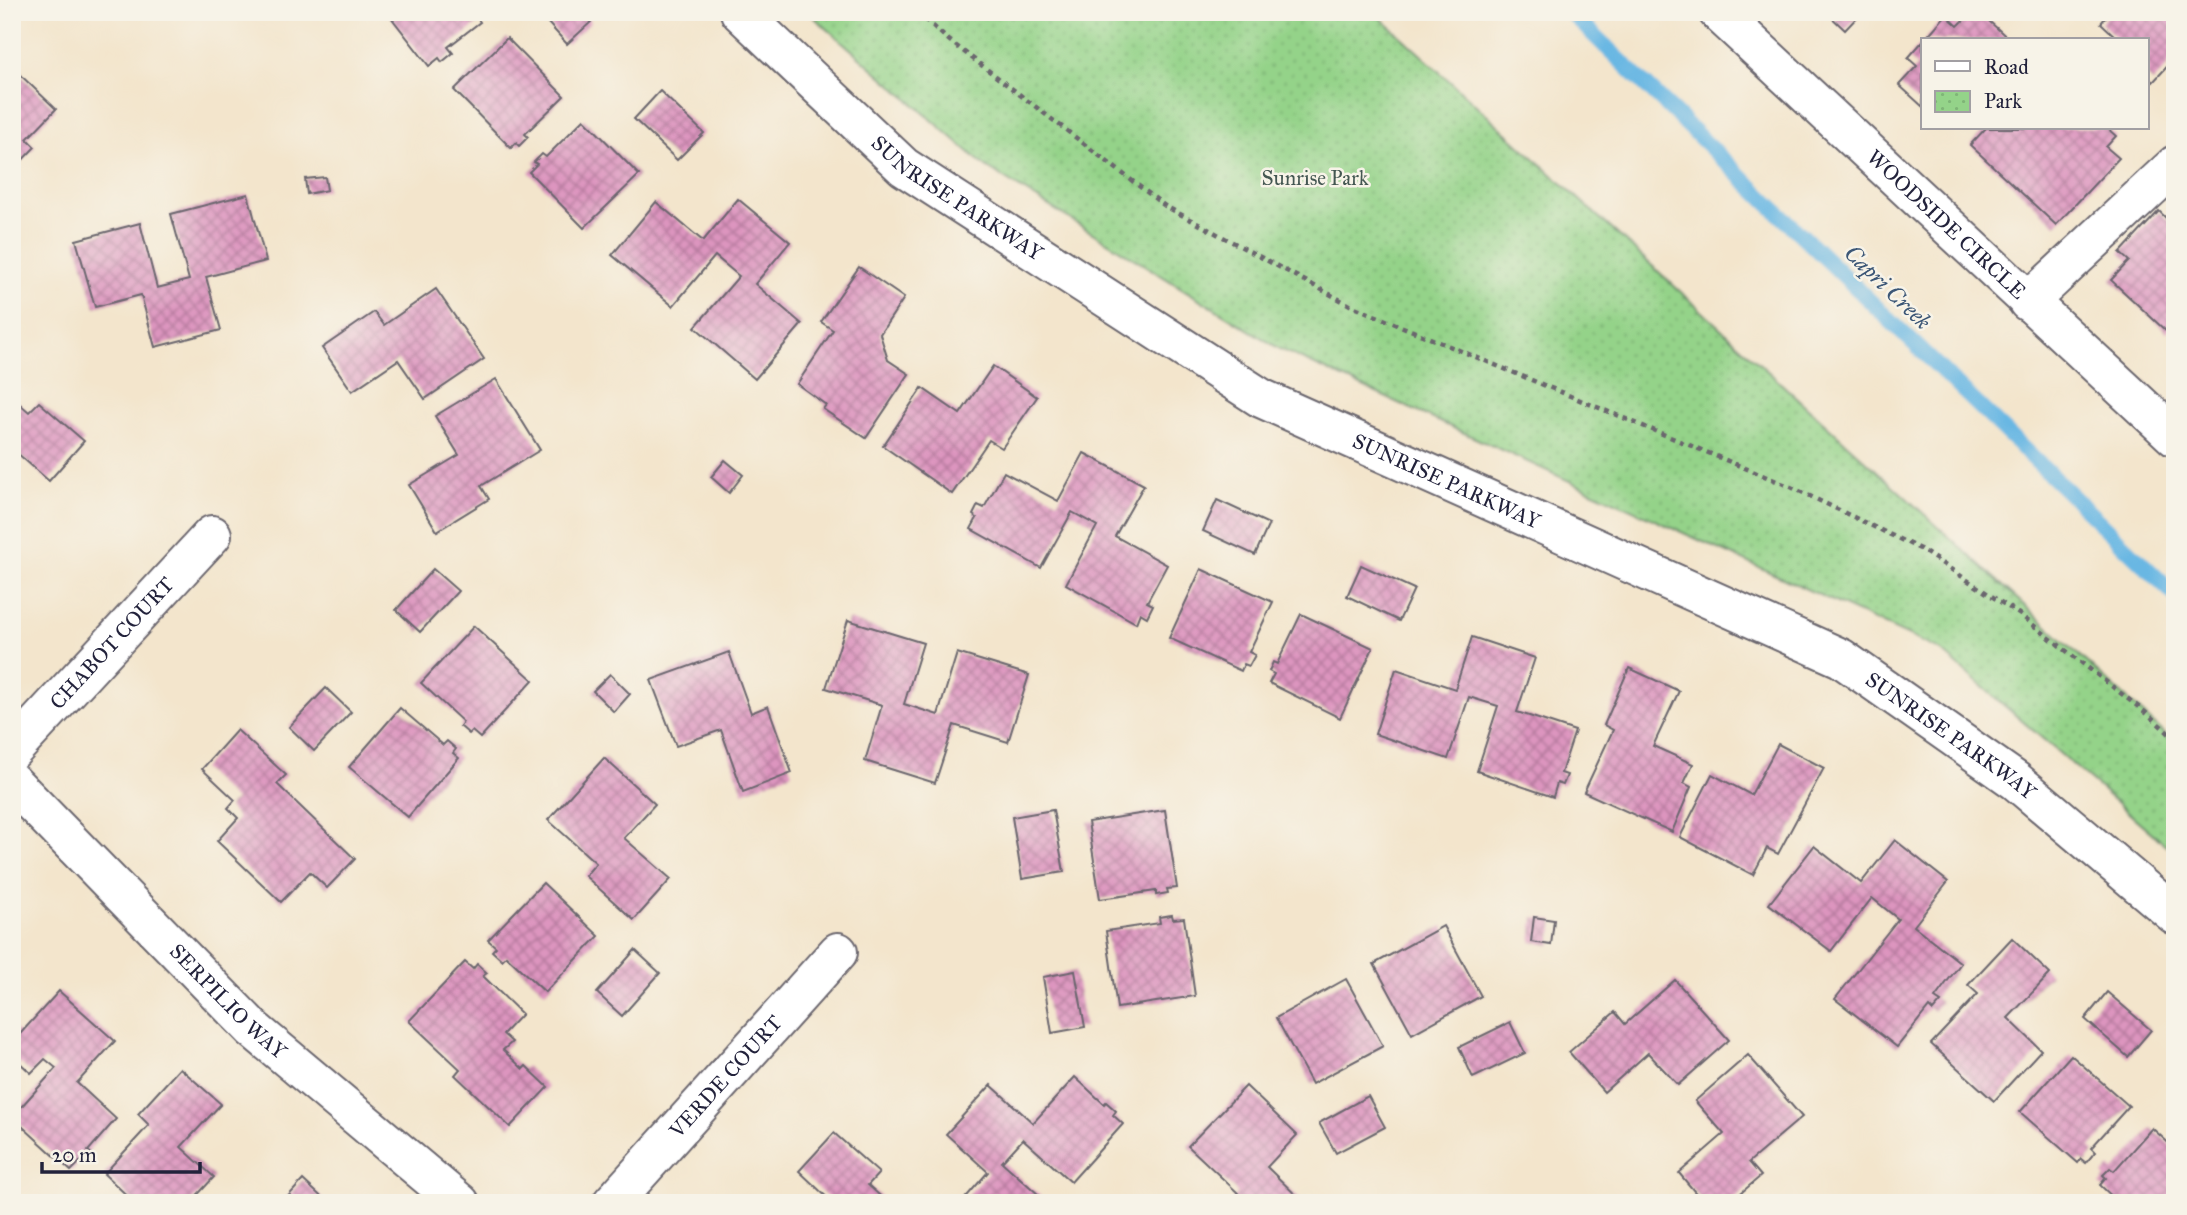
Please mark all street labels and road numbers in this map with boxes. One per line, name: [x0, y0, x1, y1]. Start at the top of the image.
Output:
street label: SUNRISE PARKWAY: [866, 130, 1048, 267]
street label: WOODSIDE CIRCLE: [1862, 144, 2031, 305]
street label: SUNRISE PARKWAY: [1348, 428, 1545, 535]
street label: CHABOT COURT: [44, 572, 180, 715]
street label: SUNRISE PARKWAY: [1861, 666, 2042, 806]
street label: SERPILIO WAY: [164, 938, 292, 1065]
street label: VERDE COURT: [663, 1010, 788, 1144]

